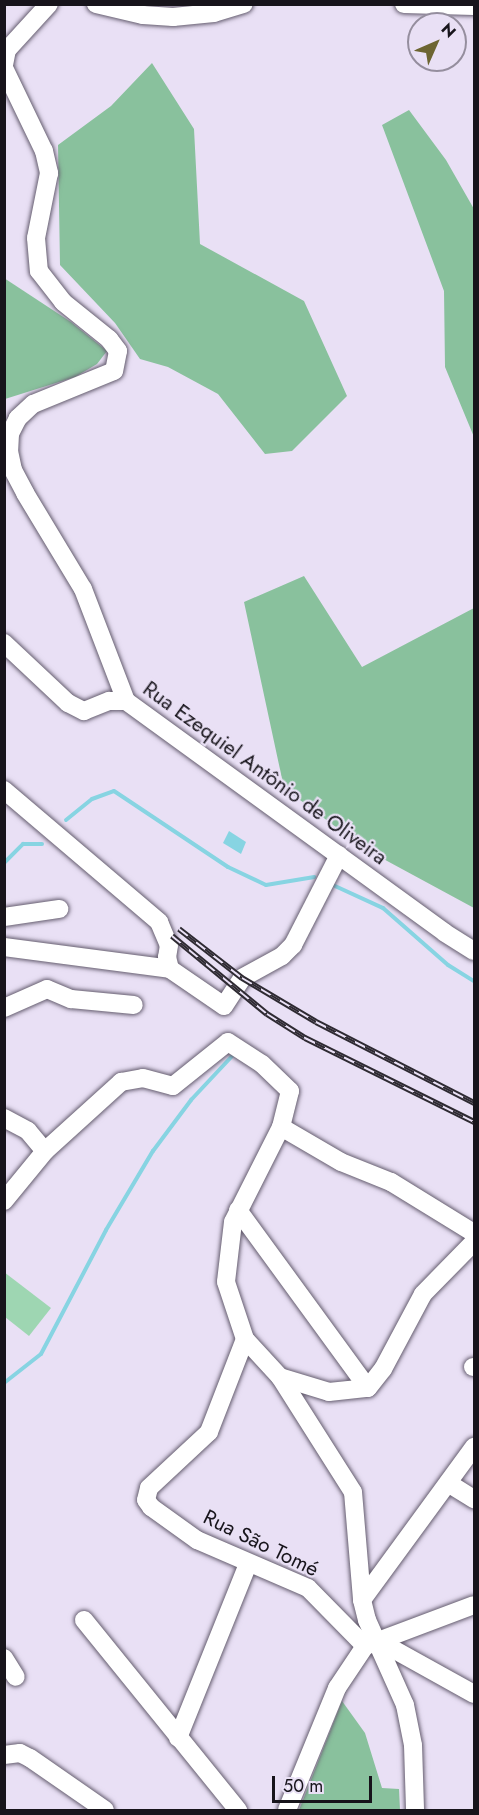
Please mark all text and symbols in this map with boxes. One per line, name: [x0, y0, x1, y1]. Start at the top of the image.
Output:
north arrow: [407, 12, 467, 72]
text: N: [436, 18, 461, 43]
street label: Rua Ezequiel Antônio de Oliveira: [138, 676, 392, 870]
street label: Rua São Tomé: [199, 1504, 323, 1582]
scale bar: [275, 1764, 376, 1802]
text: 50 m: [283, 1773, 323, 1799]

